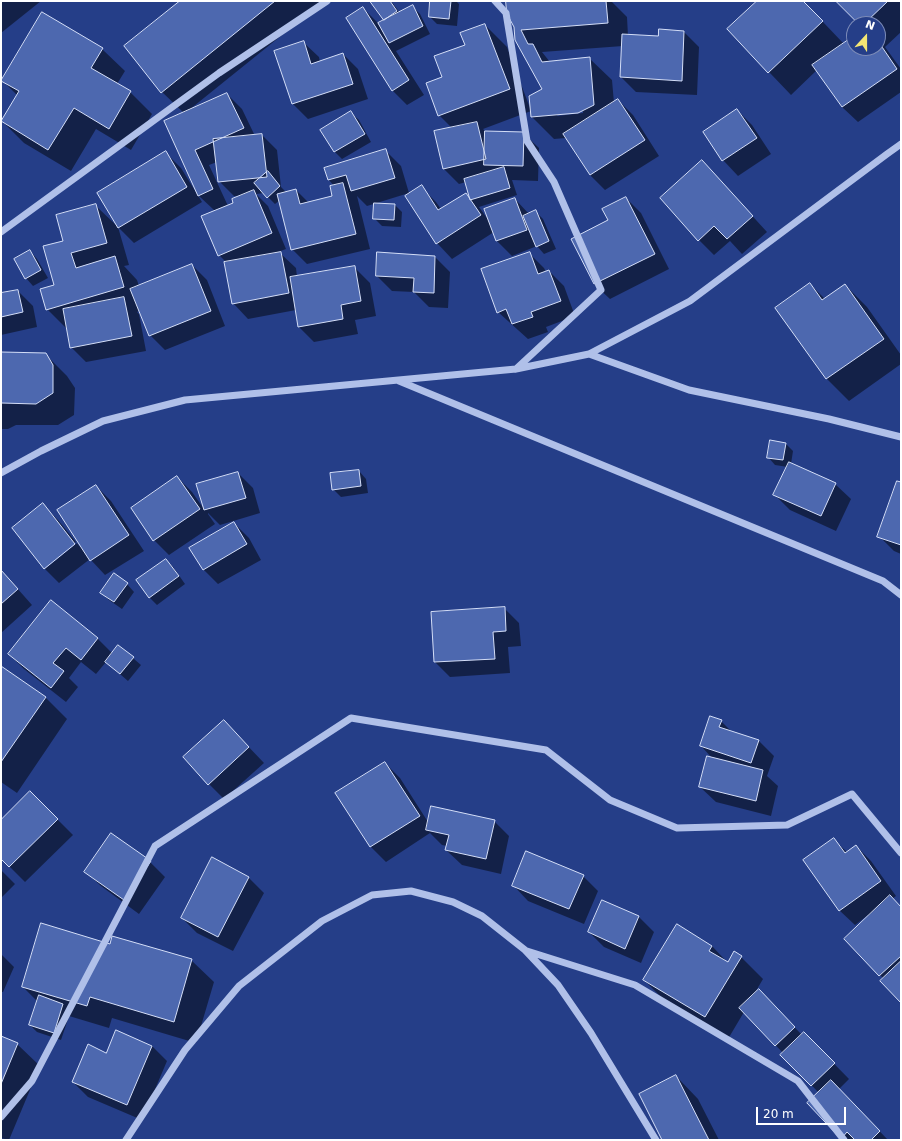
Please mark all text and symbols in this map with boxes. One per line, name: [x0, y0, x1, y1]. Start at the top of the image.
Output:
north arrow: [846, 16, 886, 56]
text: N: [863, 18, 877, 33]
scale bar: [758, 1099, 848, 1125]
text: 20 m: [763, 1107, 794, 1121]

